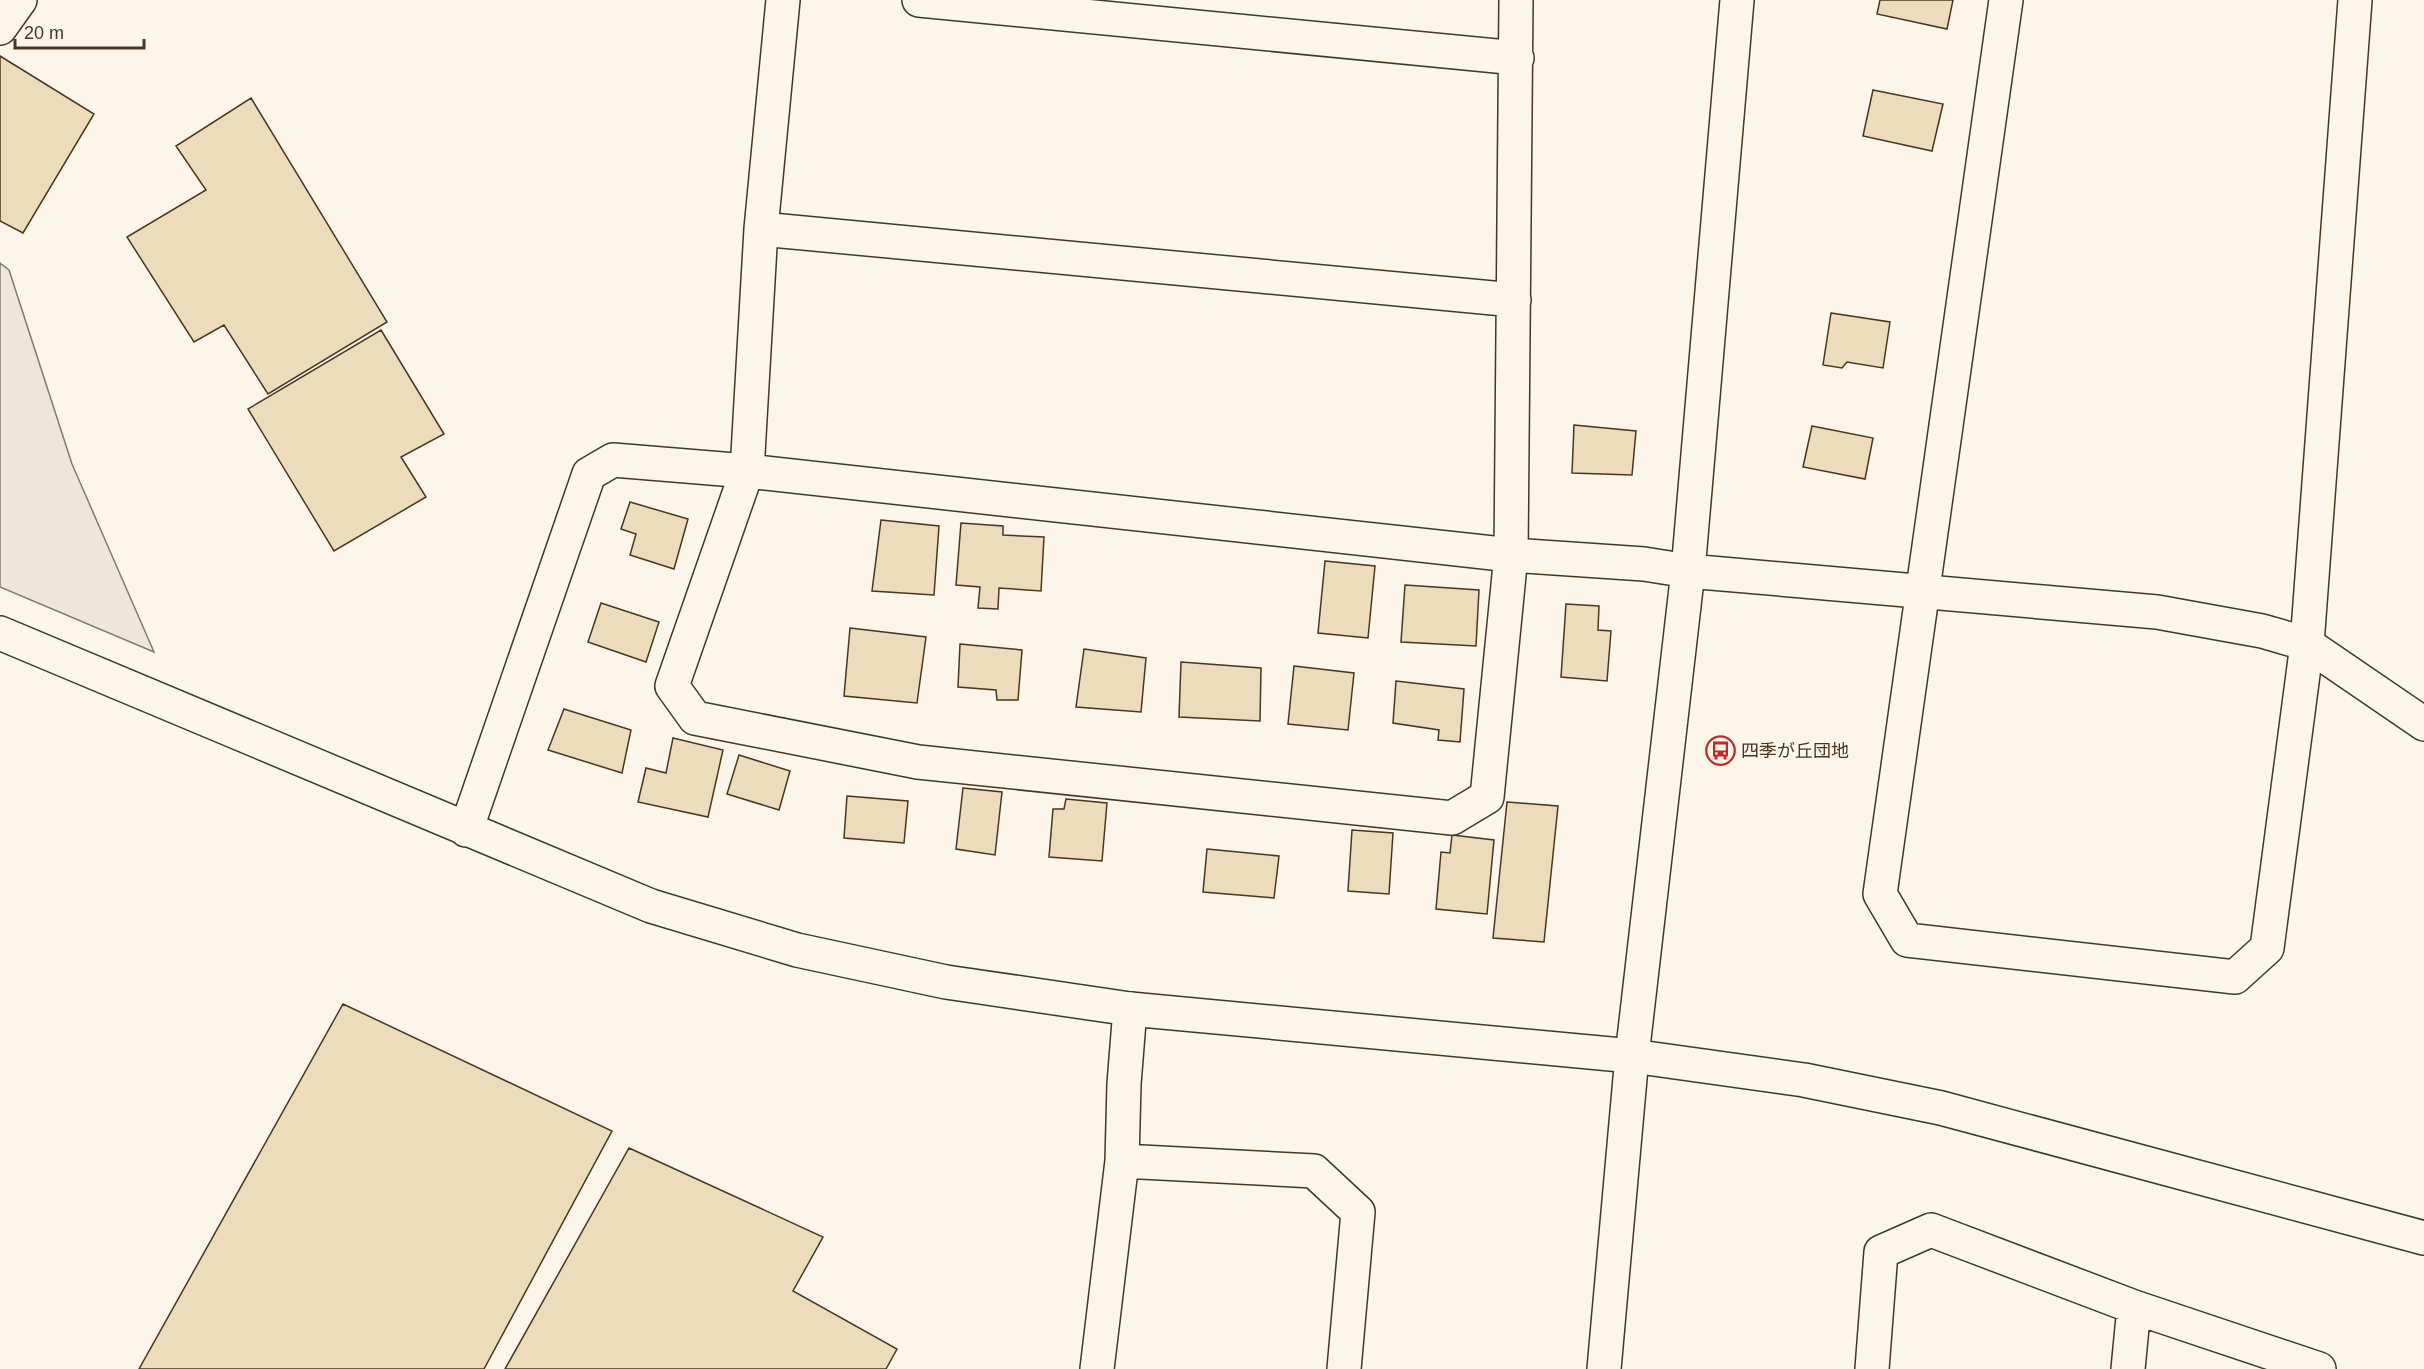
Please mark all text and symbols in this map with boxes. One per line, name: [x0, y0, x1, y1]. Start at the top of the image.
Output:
scale bar: [15, 12, 144, 50]
text: 20 m: [24, 23, 64, 43]
bus stop icon: 四季が丘団地: [1704, 735, 1736, 767]
place label: 四季が丘団地: [1741, 741, 1849, 761]

